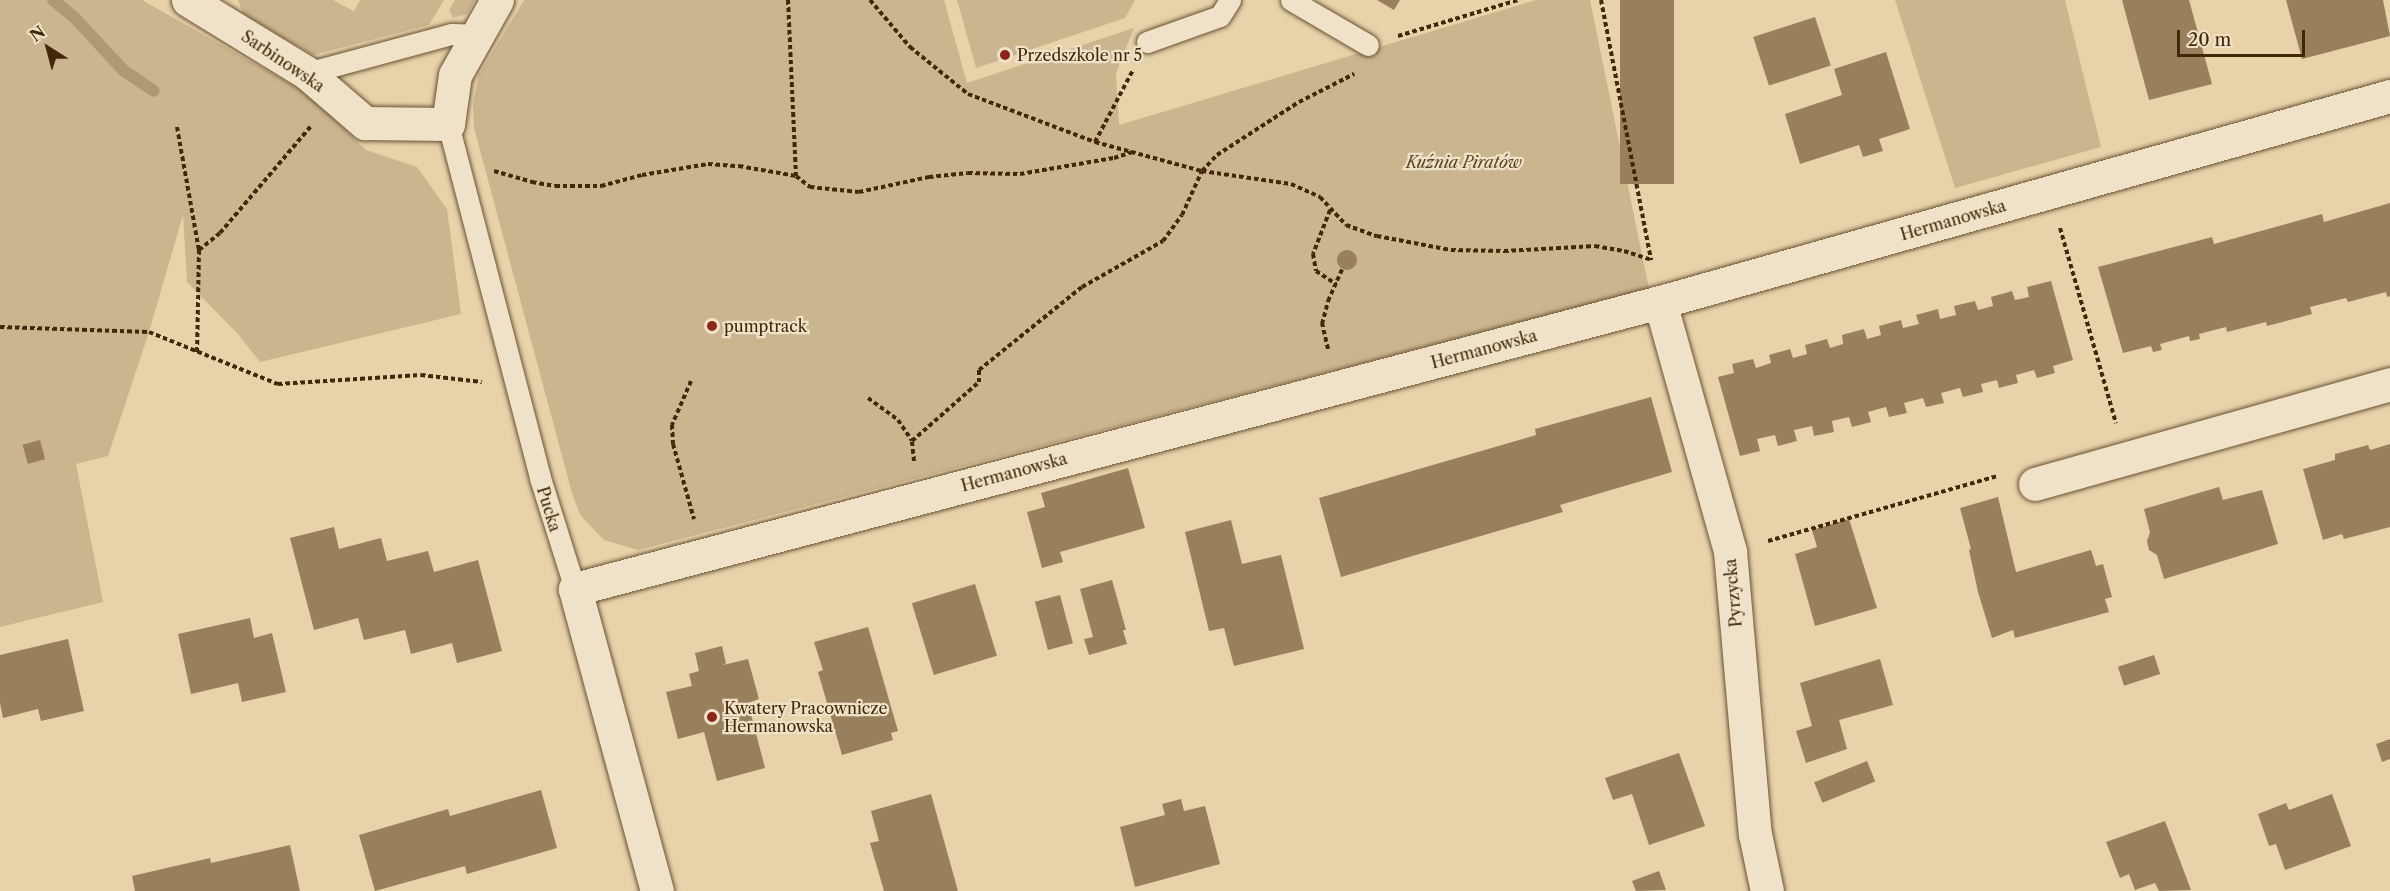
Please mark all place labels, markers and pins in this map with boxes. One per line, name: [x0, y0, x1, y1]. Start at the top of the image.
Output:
place label: Przedszkole nr 5: [1017, 45, 1143, 65]
marker: Przedszkole nr 5: [998, 48, 1012, 62]
place label: pumptrack: [724, 316, 807, 336]
marker: pumptrack: [705, 319, 719, 333]
place label: Kwatery Pracownicze Hermanowska: [724, 698, 888, 736]
marker: Kwatery Pracownicze Hermanowska: [705, 710, 719, 724]

